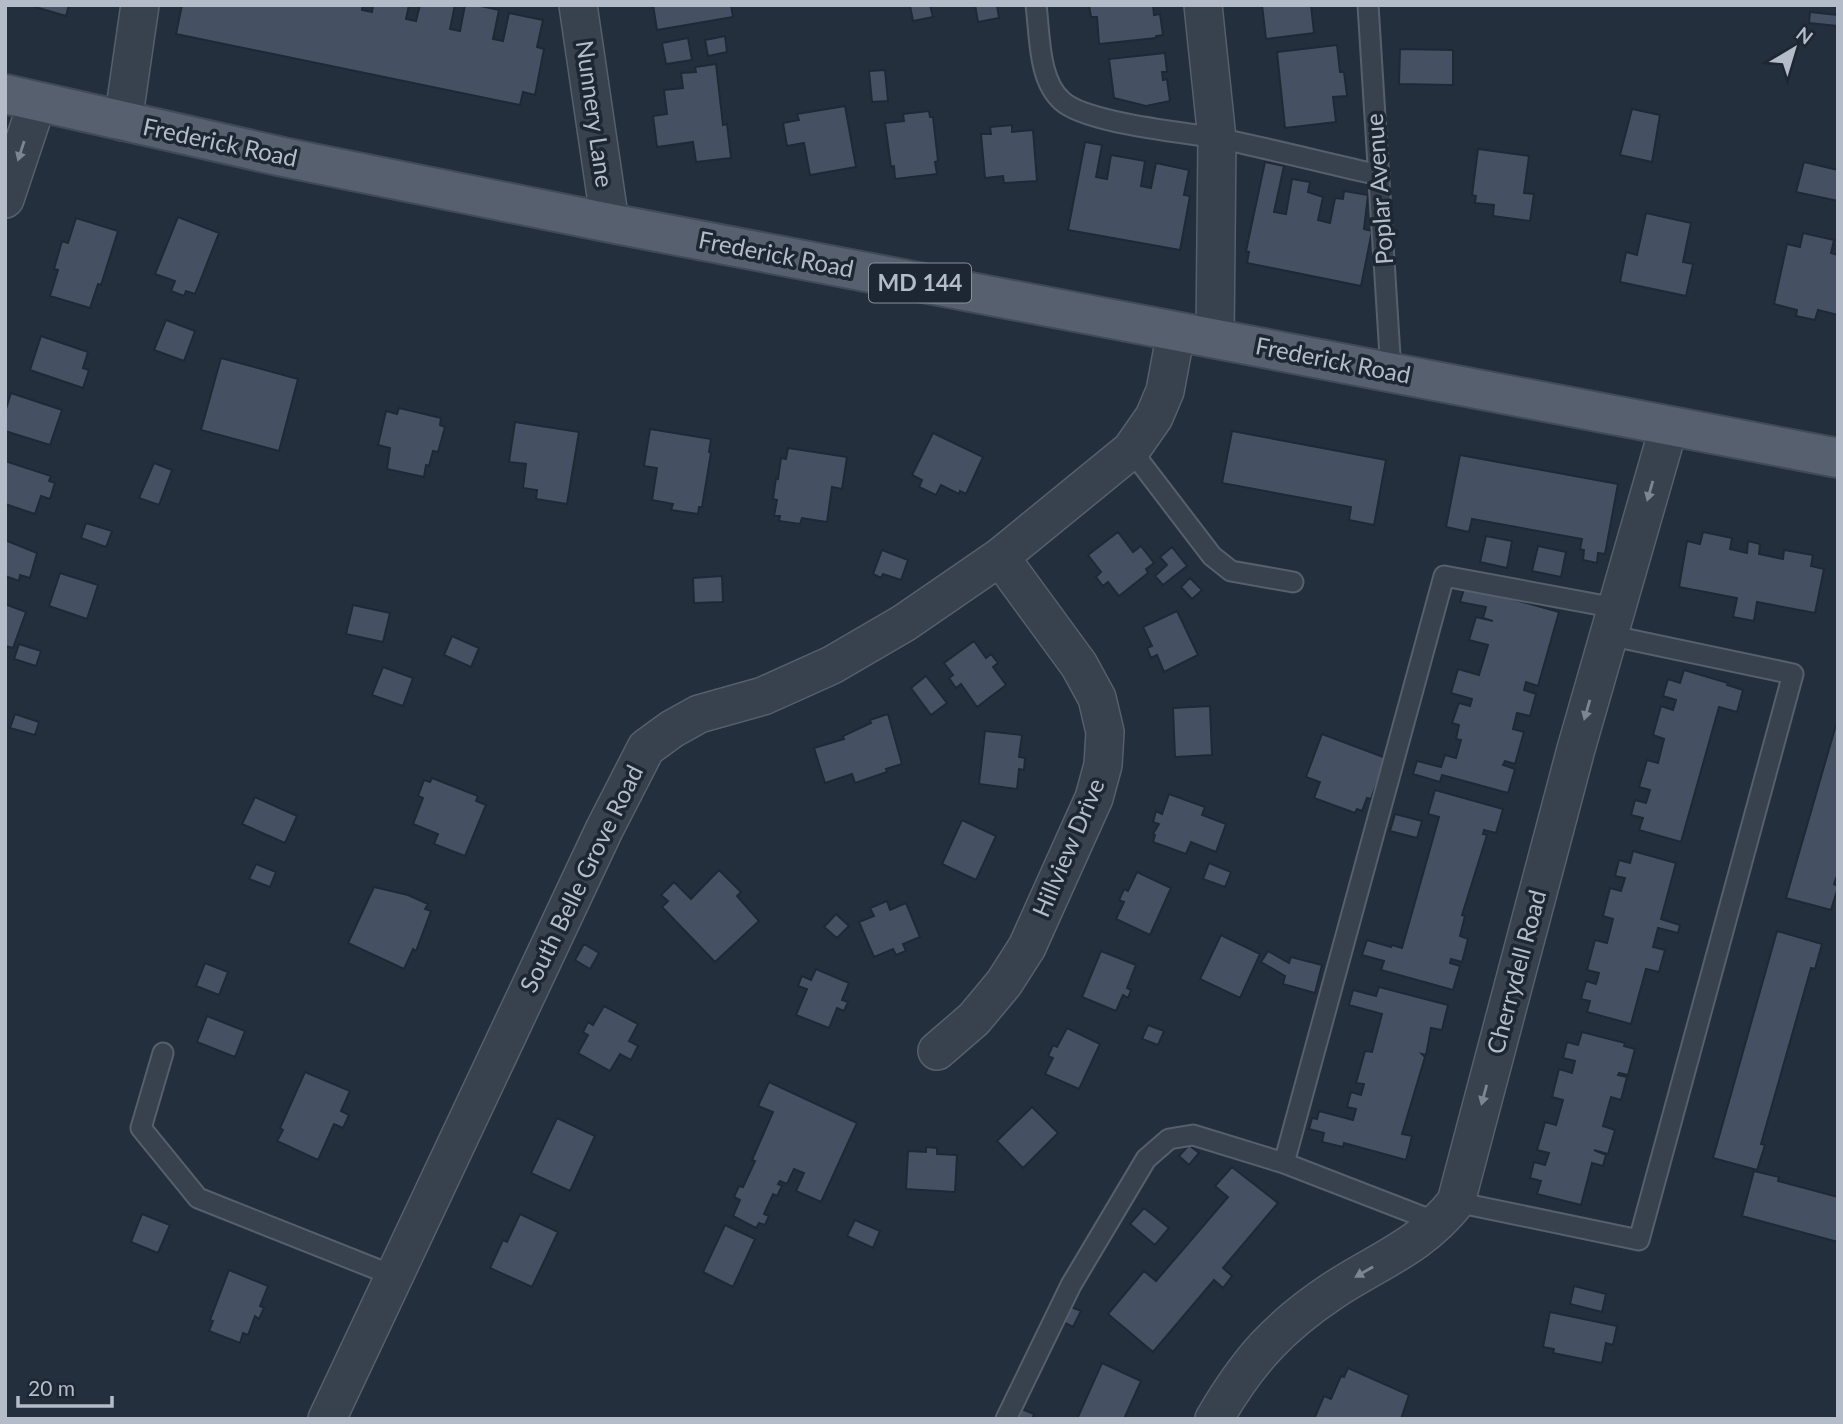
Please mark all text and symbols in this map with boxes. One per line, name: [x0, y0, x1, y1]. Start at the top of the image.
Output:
north arrow: [1759, 14, 1829, 84]
text: N: [1792, 22, 1818, 49]
street label: Nunnery Lane: [571, 39, 620, 189]
street label: Frederick Road: [140, 111, 300, 172]
street label: Poplar Avenue: [1359, 113, 1398, 266]
one-way arrow: [15, 141, 26, 162]
street label: Frederick Road: [696, 224, 856, 283]
road number: MD 144: [869, 264, 971, 302]
street label: Frederick Road: [1253, 330, 1413, 389]
one-way arrow: [1644, 481, 1655, 503]
one-way arrow: [1581, 700, 1591, 721]
street label: South Belle Grove Road: [513, 760, 648, 997]
street label: Hillview Drive: [1025, 774, 1110, 921]
street label: Cherrydell Road: [1480, 887, 1551, 1057]
one-way arrow: [1478, 1085, 1489, 1107]
one-way arrow: [1354, 1266, 1373, 1278]
scale bar: [18, 1364, 112, 1408]
text: 20 m: [28, 1375, 75, 1400]

